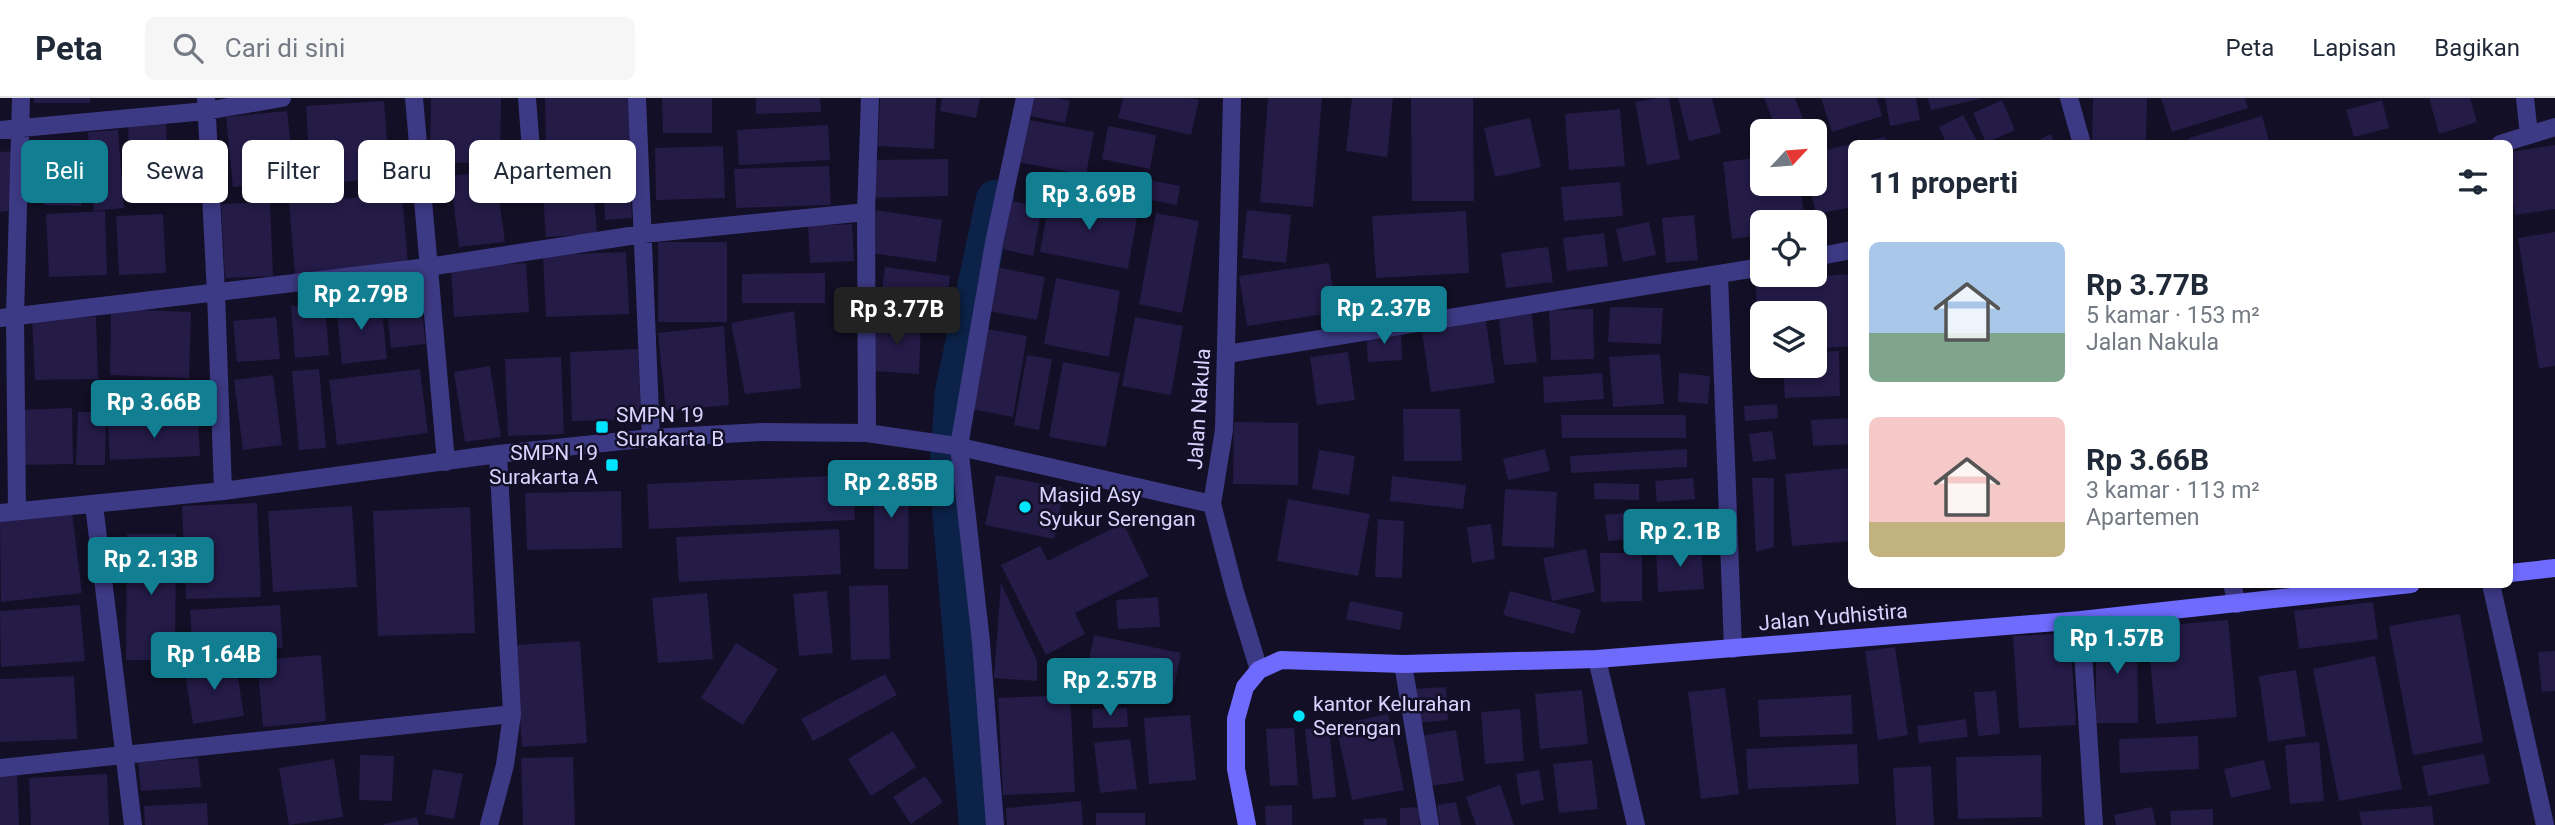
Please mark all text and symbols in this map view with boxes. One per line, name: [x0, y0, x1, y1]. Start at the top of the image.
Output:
search box: [145, 17, 635, 80]
text: Peta: [35, 29, 103, 68]
icon: search: [169, 29, 207, 67]
text: Cari di sini: [225, 33, 345, 63]
text: Peta: [2226, 34, 2274, 62]
text: Lapisan: [2312, 34, 2396, 62]
text: Bagikan: [2434, 34, 2520, 62]
north arrow: [1750, 119, 1827, 196]
map controls: [1750, 119, 1827, 378]
chip: Beli: [21, 140, 108, 203]
chip: Sewa: [122, 140, 228, 203]
chip: Filter: [242, 140, 344, 203]
chip: Baru: [358, 140, 455, 203]
chip: Apartemen: [469, 140, 636, 203]
icon: filters: [2454, 163, 2492, 201]
text: 11 properti: [1869, 165, 2018, 200]
pin: Rp 3.69B: [1017, 172, 1161, 232]
text: Rp 3.69B: [1042, 181, 1136, 208]
button: locate: [1750, 210, 1827, 287]
text: Rp 3.77B: [2086, 267, 2209, 302]
icon: home: [1925, 270, 2009, 354]
pin: Rp 2.79B: [289, 272, 433, 332]
text: Rp 2.79B: [314, 281, 408, 308]
pin: Rp 2.37B: [1312, 286, 1456, 346]
pin: Rp 3.77B: [825, 288, 969, 347]
text: Rp 2.37B: [1337, 295, 1431, 322]
text: Rp 3.77B: [850, 296, 944, 323]
button: layers: [1750, 301, 1827, 378]
text: 5 kamar · 153 m²: [2086, 302, 2260, 329]
text: Jalan Nakula: [2086, 329, 2219, 356]
street label: Jalan Nakula: [1183, 348, 1215, 470]
pin: Rp 3.66B: [82, 380, 226, 440]
text: Rp 3.66B: [107, 389, 201, 416]
place label: SMPN 19 Surakarta B: [616, 403, 724, 451]
marker: SMPN 19 Surakarta B: [594, 419, 610, 435]
place label: SMPN 19 Surakarta A: [489, 441, 598, 489]
text: Rp 3.66B: [2086, 442, 2209, 477]
icon: home: [1925, 445, 2009, 529]
marker: SMPN 19 Surakarta A: [604, 457, 620, 473]
pin: Rp 2.85B: [819, 460, 963, 520]
text: Rp 2.85B: [844, 469, 938, 496]
text: 3 kamar · 113 m²: [2086, 477, 2260, 504]
place label: Masjid Asy Syukur Serengan: [1039, 483, 1196, 531]
marker: Masjid Asy Syukur Serengan: [1017, 499, 1033, 515]
text: Apartemen: [2086, 504, 2200, 531]
pin: Rp 2.1B: [1615, 510, 1745, 569]
text: Rp 2.1B: [1639, 518, 1721, 545]
pin: Rp 2.13B: [79, 538, 223, 597]
text: Rp 2.13B: [104, 546, 198, 573]
street label: Jalan Yudhistira: [1757, 599, 1909, 635]
pin: Rp 1.57B: [2045, 616, 2189, 676]
text: Rp 1.57B: [2070, 625, 2164, 652]
pin: Rp 1.64B: [142, 632, 286, 692]
text: Rp 1.64B: [167, 641, 261, 668]
pin: Rp 2.57B: [1038, 658, 1182, 718]
text: Rp 2.57B: [1063, 667, 1157, 694]
place label: kantor Kelurahan Serengan: [1313, 692, 1471, 740]
marker: kantor Kelurahan Serengan: [1291, 708, 1307, 724]

